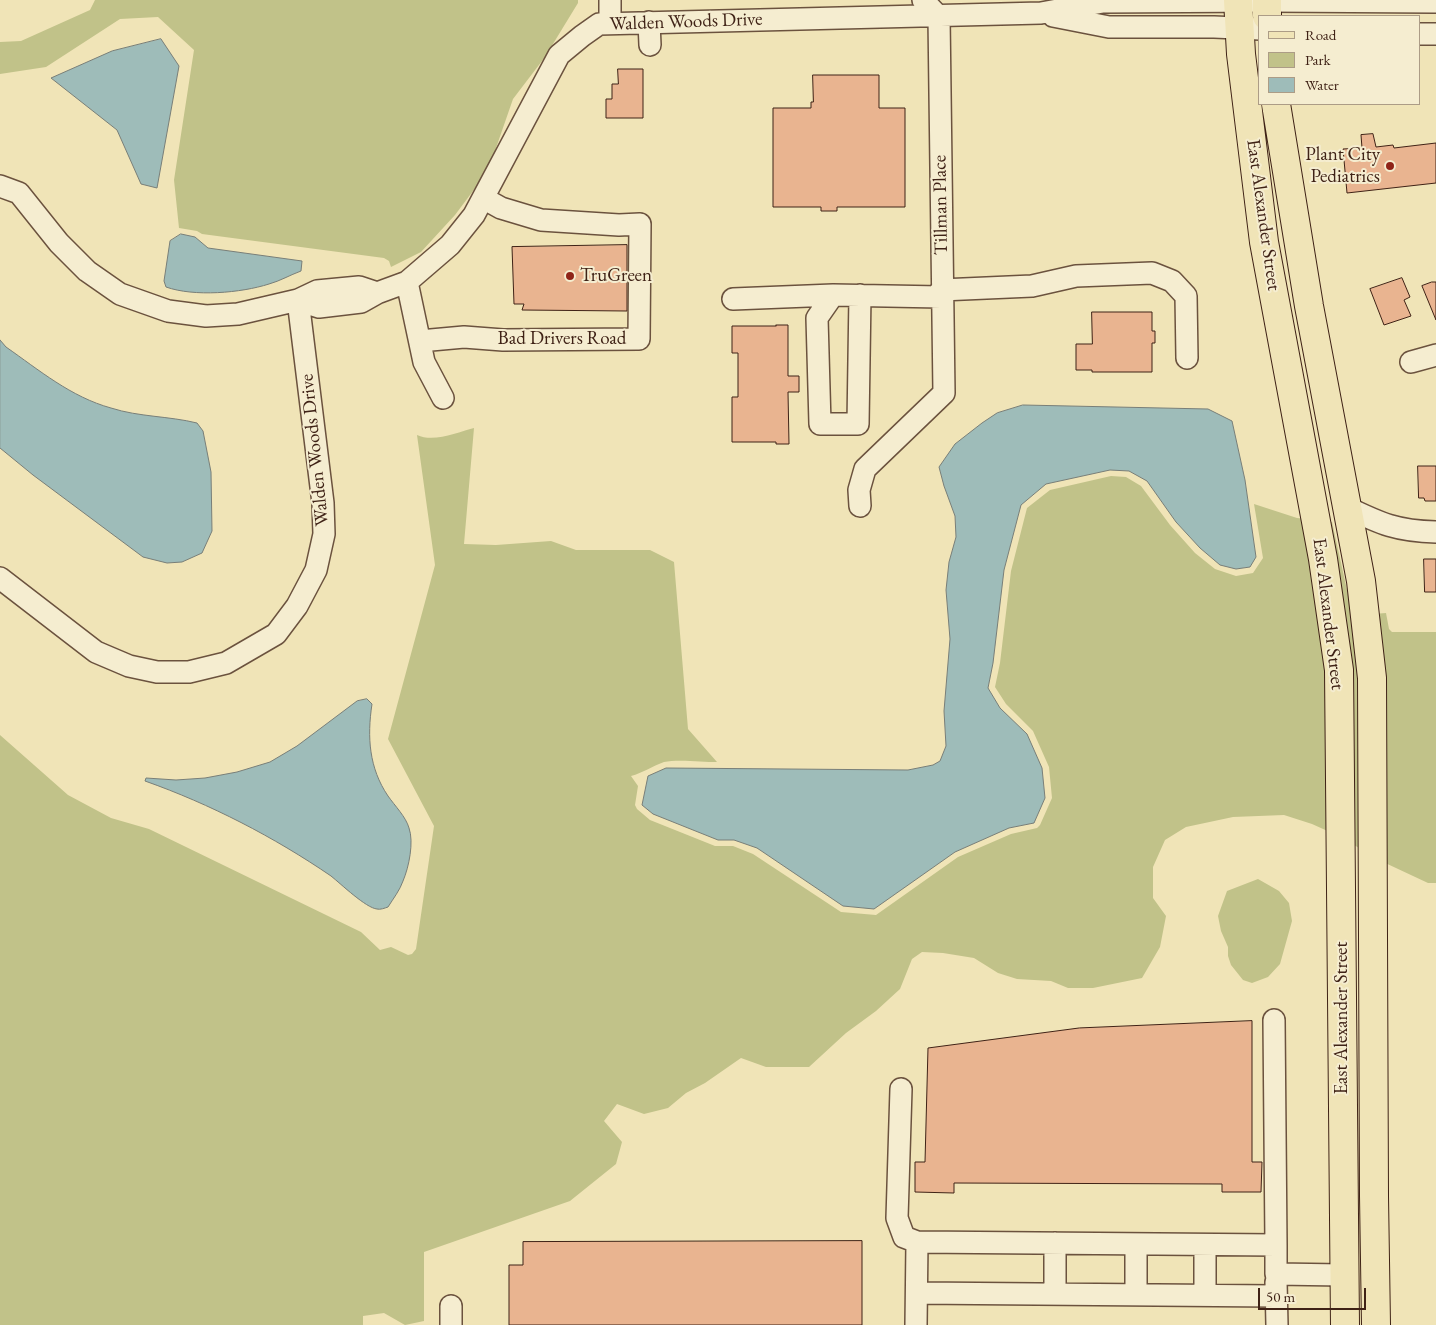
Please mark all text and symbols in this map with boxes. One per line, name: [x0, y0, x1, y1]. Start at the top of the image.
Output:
street label: Walden Woods Drive: [609, 8, 763, 36]
legend: [1258, 15, 1421, 105]
text: Road: [1305, 25, 1336, 44]
text: Park: [1305, 50, 1331, 69]
text: Water: [1305, 75, 1339, 94]
street label: East Alexander Street: [1241, 138, 1285, 292]
place label: Plant City Pediatrics: [1305, 144, 1380, 188]
street label: Tillman Place: [929, 155, 953, 255]
marker: Plant City Pediatrics: [1384, 160, 1396, 172]
place label: TruGreen: [580, 265, 652, 287]
marker: TruGreen: [564, 270, 576, 282]
street label: Bad Drivers Road: [498, 328, 626, 350]
street label: Walden Woods Drive: [296, 373, 334, 527]
street label: East Alexander Street: [1307, 537, 1349, 691]
street label: East Alexander Street: [1331, 942, 1353, 1094]
scale bar: [1261, 1278, 1368, 1310]
text: 50 m: [1266, 1287, 1295, 1306]

